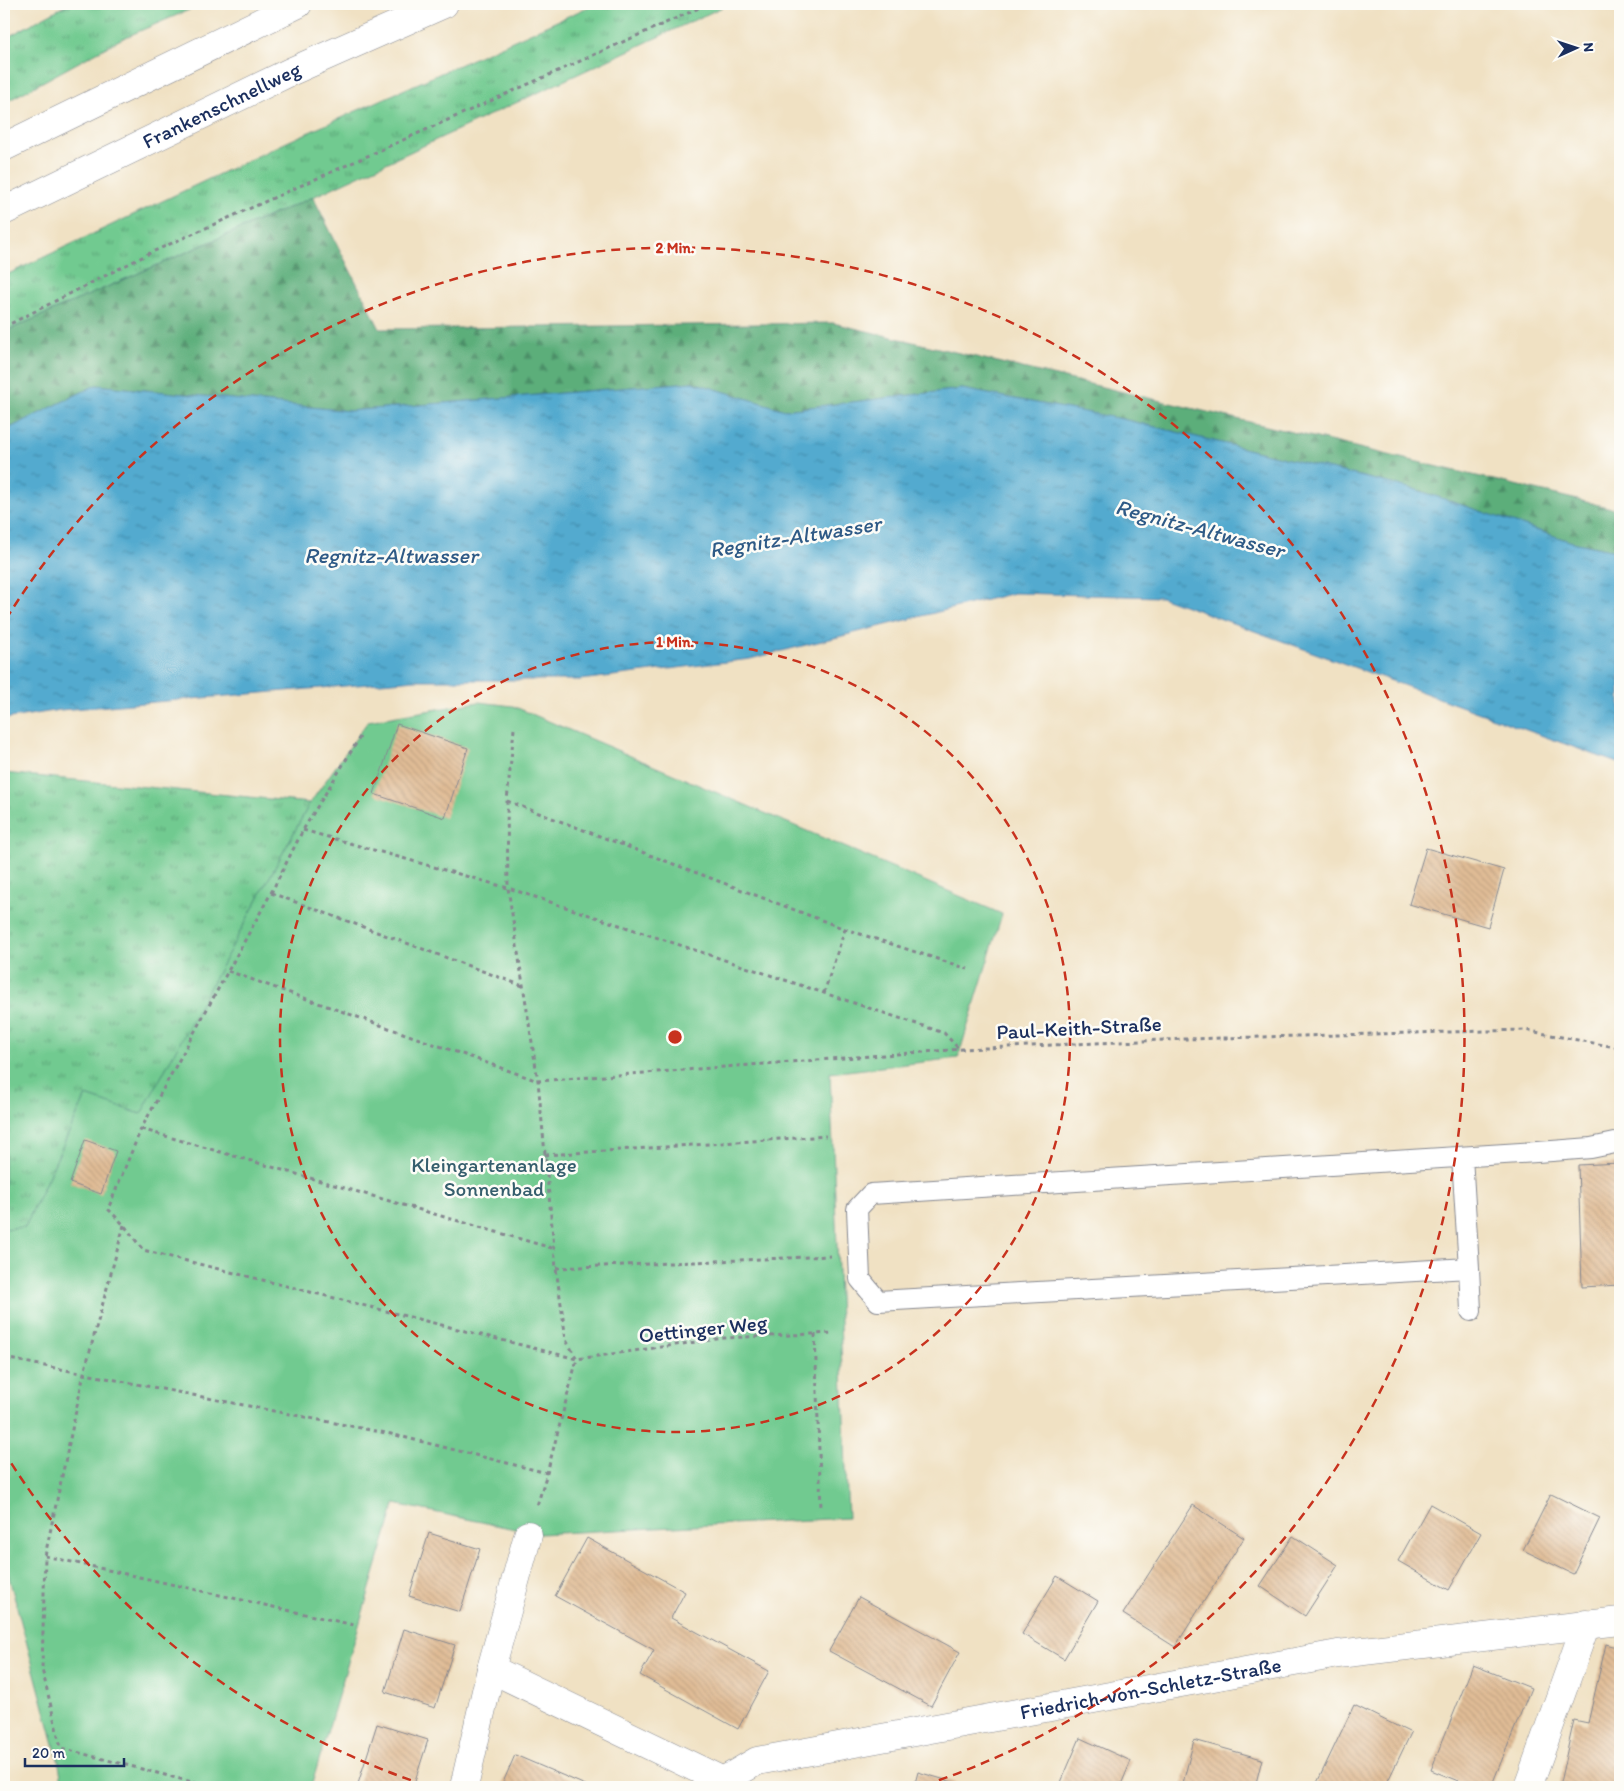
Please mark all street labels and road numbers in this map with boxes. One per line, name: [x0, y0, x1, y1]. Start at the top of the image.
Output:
street label: Frankenschnellweg: [138, 56, 305, 154]
street label: Paul-Keith-Straße: [996, 1011, 1162, 1044]
street label: Oettinger Weg: [637, 1309, 769, 1348]
street label: Friedrich-von-Schletz-Straße: [1018, 1652, 1283, 1724]

